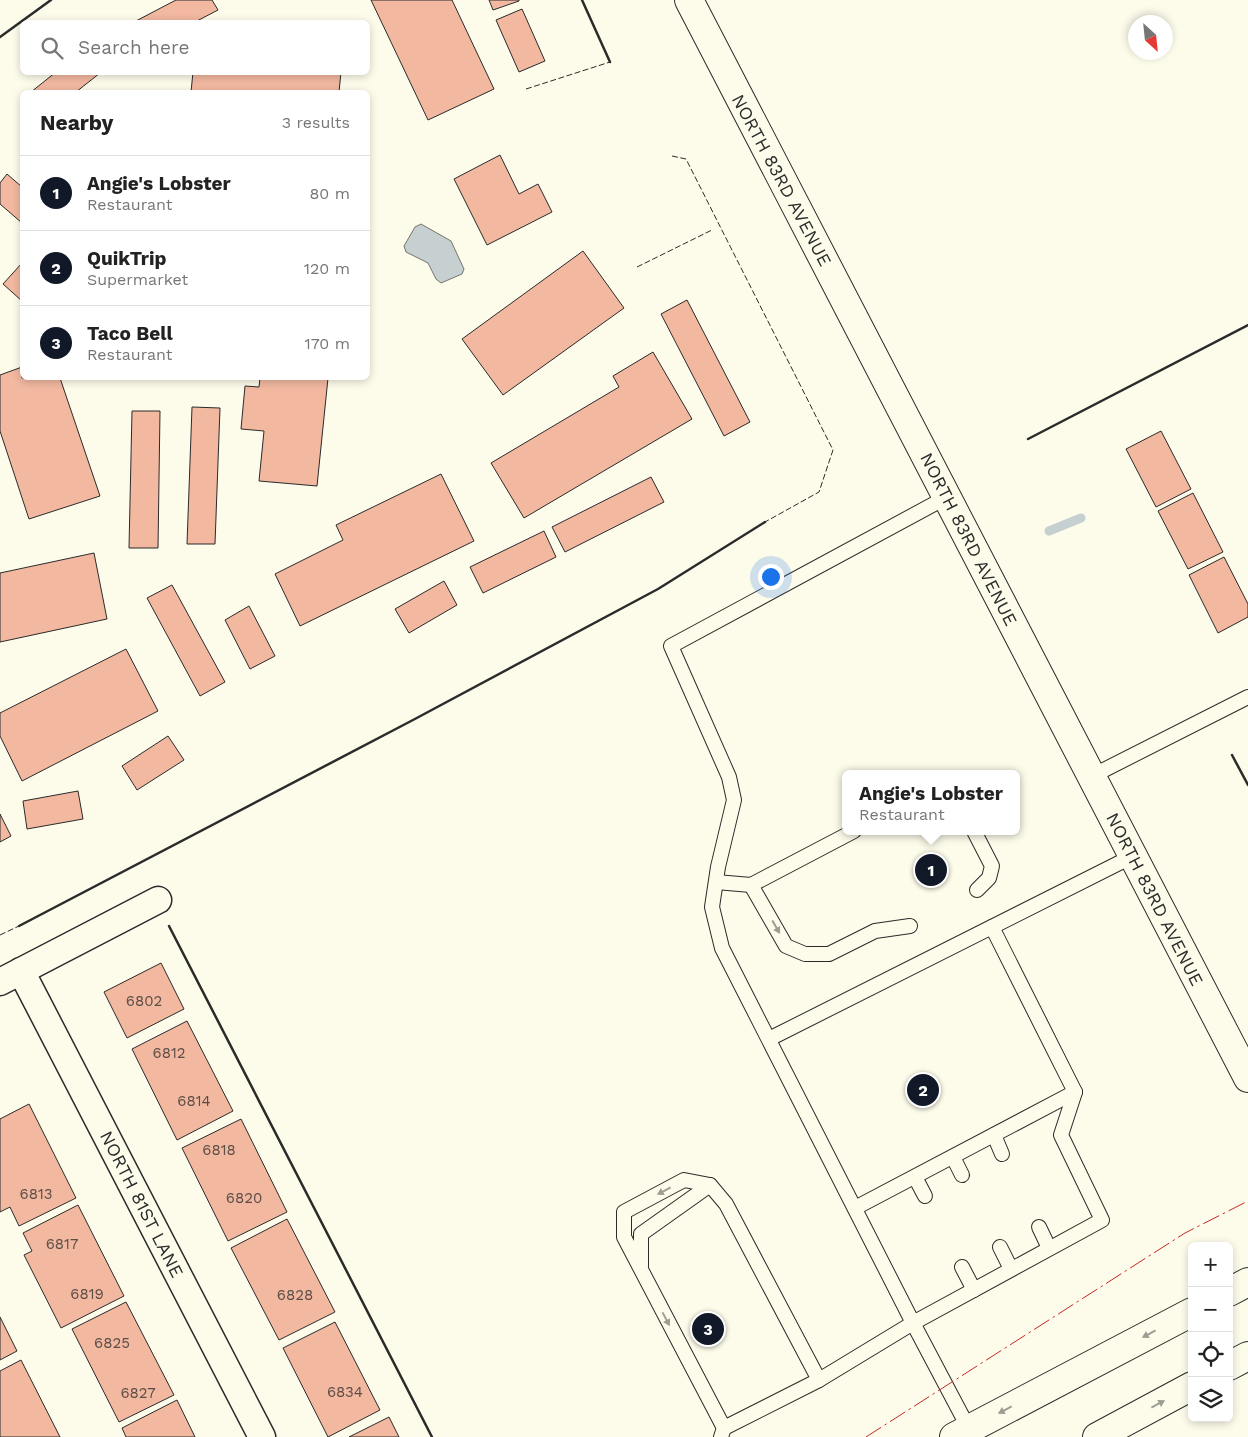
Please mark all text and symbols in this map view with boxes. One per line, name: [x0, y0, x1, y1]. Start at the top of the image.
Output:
north arrow: [1128, 15, 1173, 60]
search box: [20, 20, 370, 75]
icon: search: [38, 34, 66, 62]
text: Search here: [78, 36, 189, 59]
street label: NORTH 83RD AVENUE: [728, 91, 836, 269]
text: Nearby: [40, 110, 113, 135]
text: 3 results: [282, 113, 350, 132]
text: Angie's Lobster: [87, 172, 231, 195]
text: 1: [53, 184, 59, 203]
text: 80 m: [309, 184, 350, 203]
text: Restaurant: [87, 195, 173, 214]
text: QuikTrip: [87, 247, 166, 270]
text: 2: [51, 259, 61, 278]
text: 120 m: [304, 259, 350, 278]
text: Supermarket: [87, 270, 188, 289]
text: Taco Bell: [87, 322, 173, 345]
text: 3: [51, 334, 61, 353]
text: 170 m: [304, 334, 350, 353]
text: Restaurant: [87, 345, 173, 364]
street label: NORTH 83RD AVENUE: [916, 449, 1022, 629]
your location: [758, 564, 784, 590]
popup: [842, 770, 1020, 835]
text: Angie's Lobster: [859, 782, 1003, 805]
text: Restaurant: [859, 805, 945, 824]
street label: NORTH 83RD AVENUE: [1102, 809, 1208, 989]
pin: 1: [915, 851, 947, 889]
one-way arrow: [771, 921, 780, 934]
house number: 6802: [126, 992, 162, 1010]
house number: 6812: [153, 1044, 185, 1062]
pin: 2: [907, 1071, 939, 1109]
house number: 6814: [177, 1092, 211, 1110]
street label: NORTH 81ST LANE: [96, 1127, 188, 1281]
house number: 6818: [202, 1141, 236, 1159]
house number: 6813: [20, 1185, 52, 1203]
one-way arrow: [657, 1187, 671, 1195]
house number: 6820: [226, 1189, 262, 1207]
house number: 6817: [46, 1235, 78, 1253]
map controls: [1188, 1242, 1233, 1422]
button: +: [1188, 1242, 1233, 1287]
house number: 6819: [70, 1285, 104, 1303]
house number: 6828: [277, 1286, 313, 1304]
button: −: [1188, 1287, 1233, 1332]
pin: 3: [692, 1310, 724, 1348]
one-way arrow: [662, 1311, 670, 1326]
one-way arrow: [1141, 1330, 1156, 1338]
button: locate: [1188, 1332, 1233, 1377]
house number: 6825: [94, 1334, 130, 1352]
button: layers: [1188, 1377, 1233, 1422]
house number: 6834: [327, 1383, 363, 1401]
house number: 6827: [120, 1384, 156, 1402]
one-way arrow: [1151, 1400, 1165, 1408]
one-way arrow: [998, 1406, 1012, 1414]

